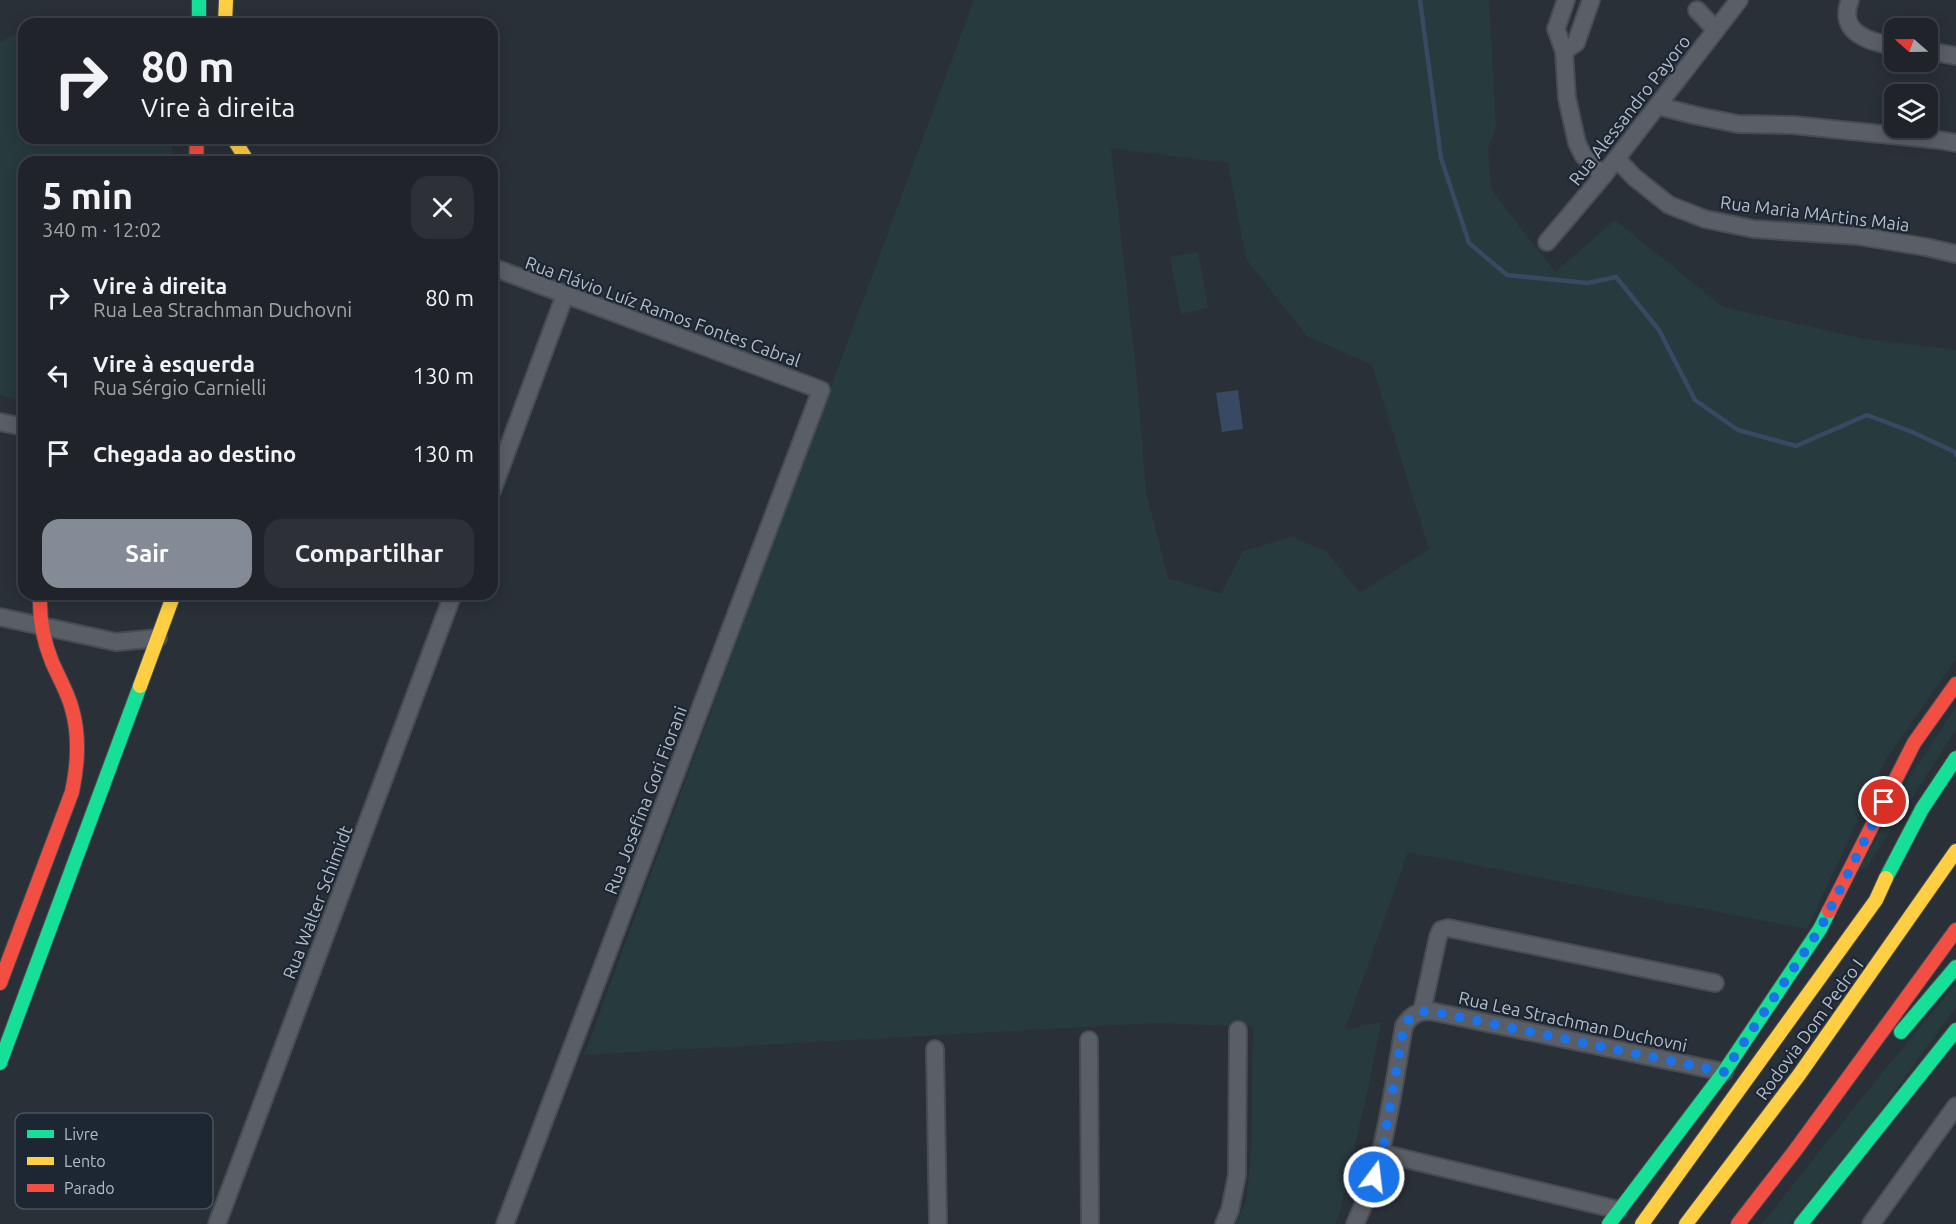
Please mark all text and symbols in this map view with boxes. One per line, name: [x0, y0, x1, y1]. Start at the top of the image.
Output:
north arrow: [1884, 18, 1938, 72]
map controls: [1884, 18, 1938, 138]
street label: Rua Alessandro Payoro: [1564, 31, 1694, 189]
icon: right: [42, 42, 120, 120]
text: 80 m: [141, 43, 235, 90]
button: layers: [1884, 84, 1938, 138]
text: Vire à direita: [141, 92, 295, 122]
text: 5 min: [42, 175, 133, 216]
button: close: [411, 176, 474, 239]
street label: Rua Maria MArtins Maia: [1719, 191, 1911, 235]
text: 340 m · 12:02: [42, 218, 162, 241]
street label: Rua Flávio Luíz Ramos Fontes Cabral: [523, 252, 804, 370]
text: Vire à direita: [93, 273, 227, 298]
icon: right: [42, 281, 75, 314]
text: 80 m: [425, 285, 474, 310]
text: Rua Lea Strachman Duchovni: [93, 298, 352, 321]
text: Vire à esquerda: [93, 351, 255, 376]
icon: left: [42, 359, 75, 392]
text: 130 m: [413, 363, 474, 388]
text: Rua Sérgio Carnielli: [93, 376, 266, 399]
icon: arrive: [42, 437, 75, 470]
text: Chegada ao destino: [93, 441, 296, 466]
text: 130 m: [413, 441, 474, 466]
button: Sair: [42, 519, 252, 588]
button: Compartilhar: [264, 519, 474, 588]
street label: Rua Josefina Gori Fiorani: [600, 703, 690, 897]
pin: [1858, 776, 1909, 827]
icon: arrive: [1867, 785, 1900, 818]
street label: Rua Walter Schimidt: [278, 822, 356, 982]
street label: Rodovia Dom Pedro I: [1751, 955, 1867, 1103]
street label: Rua Lea Strachman Duchovni: [1457, 987, 1689, 1055]
legend: [15, 1113, 213, 1209]
text: Livre: [64, 1125, 99, 1143]
position arrow: [1342, 1145, 1406, 1209]
text: Lento: [64, 1152, 106, 1170]
text: Parado: [64, 1179, 115, 1197]

